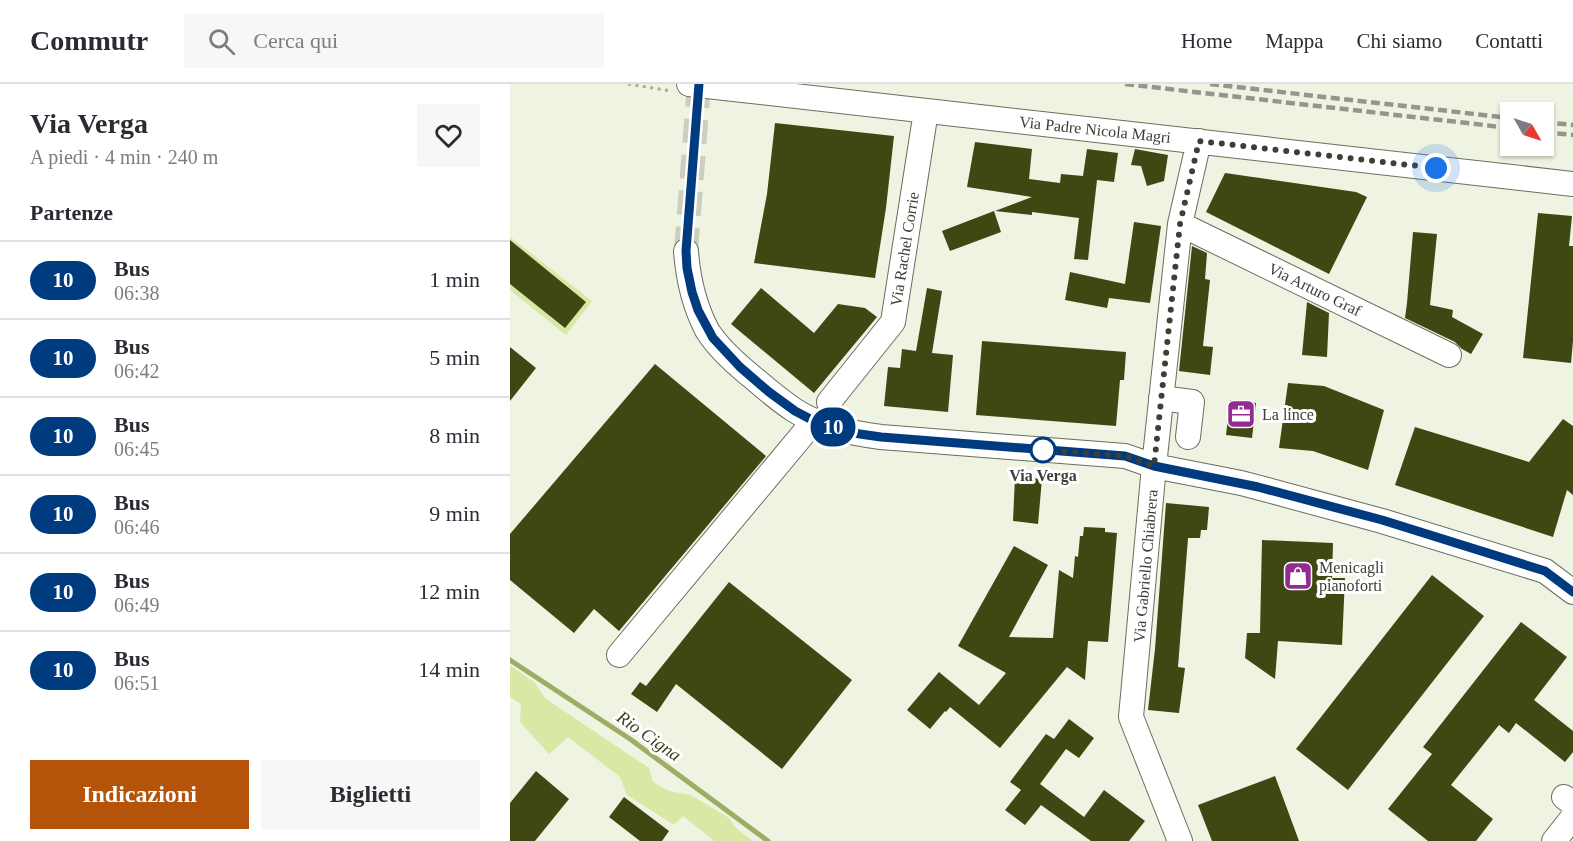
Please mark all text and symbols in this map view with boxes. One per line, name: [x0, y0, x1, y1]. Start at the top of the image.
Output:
search box: [184, 14, 604, 68]
text: Commutr: [30, 25, 148, 56]
icon: search: [205, 25, 238, 58]
text: Cerca qui: [253, 28, 338, 53]
text: Home: [1181, 29, 1232, 53]
text: Mappa: [1265, 29, 1324, 53]
text: Chi siamo: [1357, 29, 1442, 53]
text: Contatti: [1475, 29, 1543, 53]
north arrow: [1500, 102, 1554, 156]
map controls: [1500, 102, 1554, 156]
button: heart: [417, 104, 480, 167]
text: Via Verga: [30, 108, 148, 139]
street label: Via Padre Nicola Magri: [1018, 113, 1172, 147]
text: A piedi · 4 min · 240 m: [30, 146, 218, 168]
your location: [1421, 153, 1451, 183]
street label: Via Rachel Corrie: [887, 191, 922, 307]
text: Partenze: [30, 200, 113, 225]
text: Bus: [114, 256, 149, 281]
street label: Via Arturo Graf: [1266, 260, 1365, 320]
text: 1 min: [429, 267, 480, 292]
text: 10: [53, 268, 74, 292]
text: 06:38: [114, 282, 160, 304]
text: Bus: [114, 334, 149, 359]
text: 5 min: [429, 345, 480, 370]
text: 10: [53, 346, 74, 370]
text: 06:42: [114, 360, 160, 382]
office icon: La lince: [1225, 398, 1257, 430]
place label: La lince: [1262, 406, 1314, 423]
line badge: 10: [806, 408, 860, 446]
text: Bus: [114, 412, 149, 437]
text: 10: [823, 415, 844, 439]
text: 8 min: [429, 423, 480, 448]
text: 10: [53, 424, 74, 448]
marker: Via Verga: [1030, 437, 1056, 463]
text: 06:45: [114, 438, 160, 460]
place label: Via Verga: [1009, 467, 1077, 485]
street label: Via Gabriello Chiabrera: [1130, 489, 1161, 643]
text: Bus: [114, 490, 149, 515]
text: 9 min: [429, 501, 480, 526]
text: 10: [53, 502, 74, 526]
text: 06:46: [114, 516, 160, 538]
place label: Menicagli pianoforti: [1319, 559, 1384, 595]
shop icon: Menicagli pianoforti: [1282, 560, 1314, 592]
text: Bus: [114, 568, 149, 593]
text: 12 min: [418, 579, 480, 604]
text: 10: [53, 580, 74, 604]
text: 06:49: [114, 594, 160, 616]
text: Bus: [114, 646, 149, 671]
text: 14 min: [418, 657, 480, 682]
text: 10: [53, 658, 74, 682]
text: 06:51: [114, 672, 160, 694]
water label: Rio Cigna: [612, 706, 685, 765]
button: Indicazioni: [30, 760, 249, 829]
button: Biglietti: [261, 760, 480, 829]

